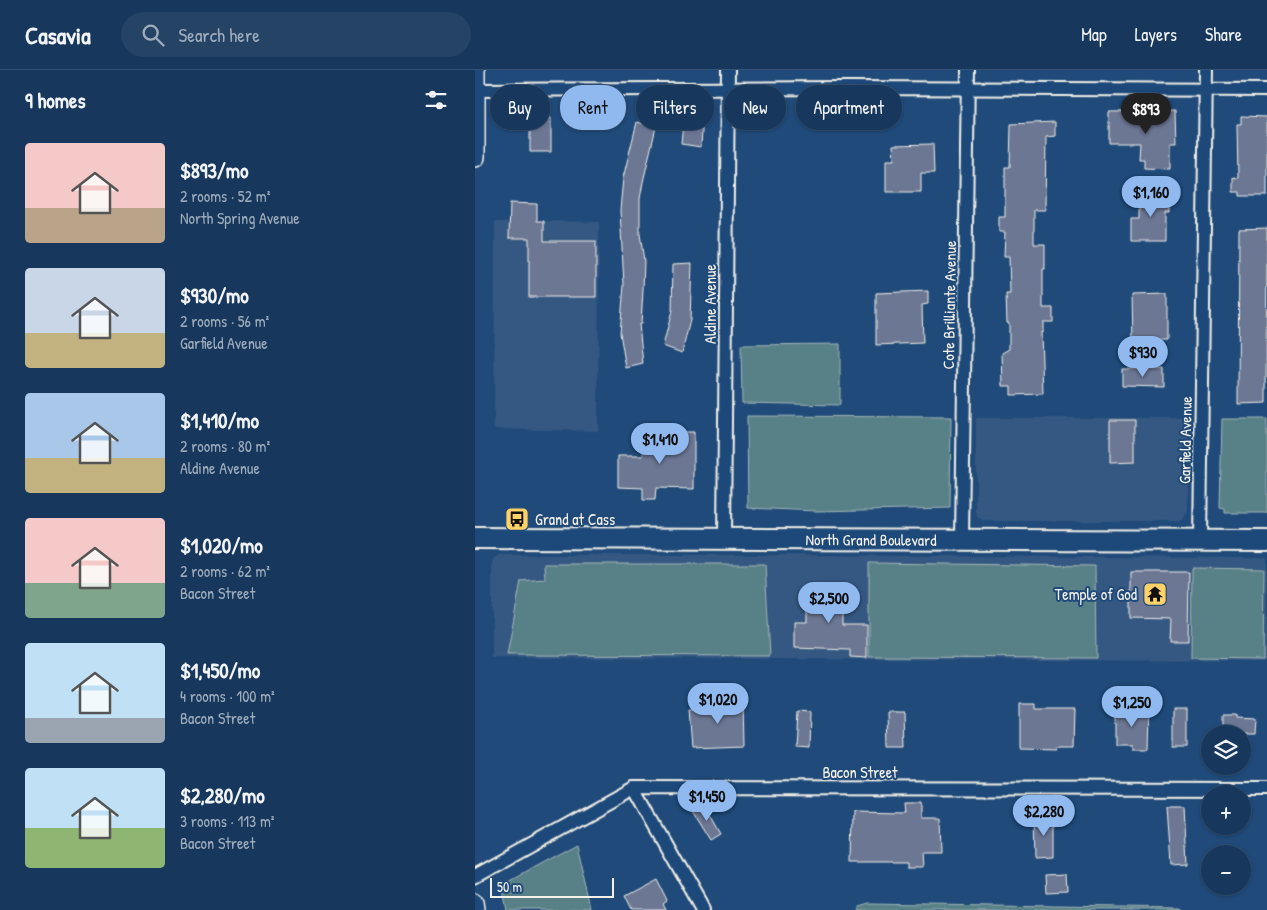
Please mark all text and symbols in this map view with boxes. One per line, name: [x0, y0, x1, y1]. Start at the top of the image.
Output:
search box: [121, 12, 471, 57]
text: Casavia: [25, 19, 91, 51]
icon: search: [139, 21, 167, 49]
text: Search here: [179, 22, 260, 48]
text: Map: [1081, 22, 1107, 47]
text: Layers: [1135, 22, 1177, 47]
text: Share: [1205, 22, 1242, 47]
chip: Buy: [490, 85, 550, 130]
chip: Rent: [560, 85, 626, 130]
chip: Filters: [636, 85, 714, 130]
chip: New: [724, 85, 786, 130]
chip: Apartment: [796, 85, 902, 130]
text: 9 homes: [25, 86, 86, 115]
icon: filters: [422, 86, 450, 114]
pin: $893: [1116, 92, 1176, 135]
text: $893: [1132, 98, 1160, 120]
text: $893/mo: [180, 156, 248, 185]
icon: home: [65, 163, 125, 223]
pin: $1,160: [1110, 176, 1192, 218]
text: $1,160: [1133, 181, 1169, 203]
text: 2 rooms · 52 m²: [180, 185, 270, 207]
text: North Spring Avenue: [180, 207, 300, 229]
street label: Cote Brilliante Avenue: [937, 240, 961, 370]
street label: Aldine Avenue: [699, 263, 721, 344]
text: $930/mo: [180, 281, 249, 310]
icon: home: [65, 288, 125, 348]
text: 2 rooms · 56 m²: [180, 310, 269, 332]
text: Garfield Avenue: [180, 332, 268, 354]
pin: $930: [1113, 336, 1173, 378]
text: $930: [1129, 341, 1157, 363]
street label: Garfield Avenue: [1173, 395, 1197, 484]
text: $1,410/mo: [180, 406, 259, 435]
icon: home: [65, 413, 125, 473]
pin: $1,410: [619, 422, 701, 465]
text: $1,410: [642, 428, 678, 450]
text: 2 rooms · 80 m²: [180, 435, 270, 457]
text: Aldine Avenue: [180, 457, 260, 479]
bus stop icon: Grand at Cass: [504, 506, 530, 532]
place label: Grand at Cass: [535, 508, 615, 530]
street label: North Grand Boulevard: [805, 528, 937, 551]
text: $1,020/mo: [180, 531, 263, 560]
icon: home: [65, 538, 125, 598]
text: 2 rooms · 62 m²: [180, 560, 270, 582]
temple icon: Temple of God: [1142, 581, 1168, 607]
text: Bacon Street: [180, 582, 255, 604]
pin: $2,500: [788, 582, 870, 624]
place label: Temple of God: [1055, 583, 1137, 605]
text: $2,500: [809, 587, 849, 609]
text: $1,450/mo: [180, 656, 260, 685]
icon: home: [65, 663, 125, 723]
pin: $1,020: [677, 682, 759, 725]
text: 4 rooms · 100 m²: [180, 685, 275, 707]
pin: $1,250: [1091, 686, 1173, 728]
text: $1,020: [699, 688, 737, 710]
text: $1,250: [1113, 691, 1151, 713]
text: Bacon Street: [180, 707, 255, 729]
map controls: [1201, 725, 1251, 895]
button: layers: [1201, 725, 1251, 775]
street label: Bacon Street: [822, 761, 898, 783]
pin: $1,450: [666, 780, 748, 822]
text: $2,280/mo: [180, 781, 265, 810]
text: $1,450: [688, 785, 726, 807]
button: +: [1201, 785, 1251, 835]
icon: home: [65, 788, 125, 848]
pin: $2,280: [1003, 794, 1085, 837]
text: $2,280: [1024, 800, 1064, 822]
text: 3 rooms · 113 m²: [180, 810, 275, 832]
text: Bacon Street: [180, 832, 255, 854]
button: −: [1201, 845, 1251, 895]
scale bar: [490, 875, 614, 898]
text: 50 m: [497, 877, 522, 896]

